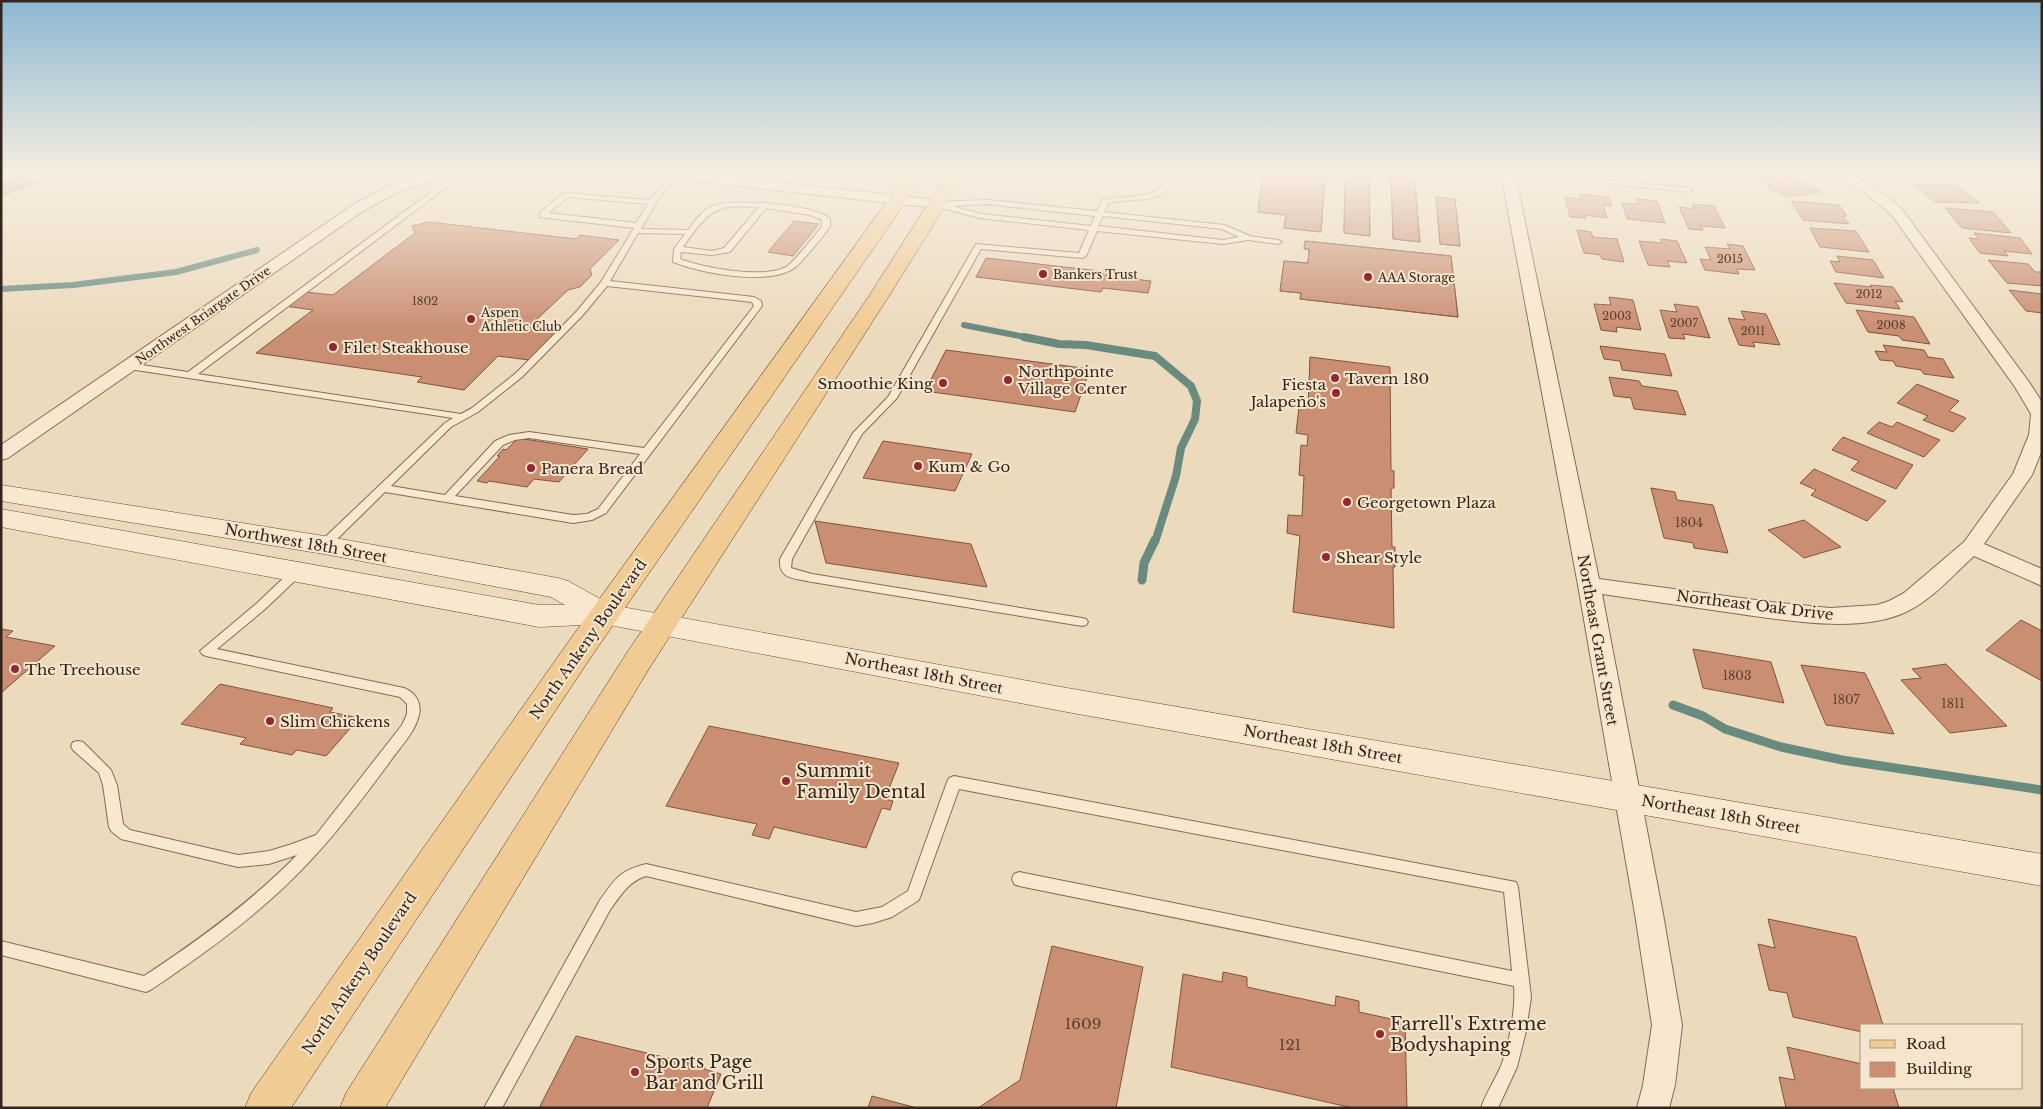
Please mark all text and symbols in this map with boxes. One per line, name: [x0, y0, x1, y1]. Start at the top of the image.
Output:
house number: 2015: [1717, 252, 1743, 266]
street label: Northwest Briargate Drive: [133, 263, 273, 367]
place label: Bankers Trust: [1053, 267, 1138, 282]
marker: Bankers Trust: [1037, 268, 1049, 280]
place label: AAA Storage: [1377, 270, 1455, 285]
marker: AAA Storage: [1362, 271, 1374, 283]
house number: 2012: [1856, 287, 1882, 301]
house number: 1802: [412, 294, 438, 308]
place label: Aspen Athletic Club: [480, 305, 562, 334]
house number: 2003: [1602, 309, 1632, 323]
marker: Aspen Athletic Club: [465, 313, 477, 325]
house number: 2007: [1670, 316, 1698, 330]
house number: 2008: [1876, 318, 1906, 332]
house number: 2011: [1741, 324, 1765, 338]
place label: Filet Steakhouse: [343, 338, 469, 357]
marker: Filet Steakhouse: [327, 341, 339, 353]
place label: Northpointe Village Center: [1017, 362, 1128, 398]
place label: Tavern 180: [1345, 369, 1429, 388]
marker: Tavern 180: [1329, 372, 1341, 384]
place label: Smoothie King: [817, 374, 934, 393]
marker: Northpointe Village Center: [1002, 374, 1014, 386]
place label: Fiesta Jalapeño's: [1249, 375, 1327, 411]
marker: Smoothie King: [937, 377, 949, 389]
marker: Fiesta Jalapeño's: [1330, 387, 1342, 399]
place label: Kum & Go: [928, 457, 1010, 476]
place label: Panera Bread: [541, 459, 644, 478]
marker: Kum & Go: [912, 460, 924, 472]
marker: Panera Bread: [525, 462, 537, 474]
place label: Georgetown Plaza: [1357, 493, 1497, 512]
marker: Georgetown Plaza: [1341, 496, 1353, 508]
house number: 1804: [1675, 515, 1703, 530]
street label: Northwest 18th Street: [223, 519, 389, 567]
place label: Shear Style: [1336, 548, 1422, 567]
marker: Shear Style: [1320, 551, 1332, 563]
street label: Northeast Grant Street: [1574, 553, 1622, 727]
street label: North Ankeny Boulevard: [525, 555, 651, 723]
street label: Northeast Oak Drive: [1675, 586, 1835, 624]
street label: Northeast 18th Street: [843, 648, 1005, 698]
place label: The Treehouse: [25, 660, 141, 679]
marker: The Treehouse: [9, 663, 21, 675]
house number: 1803: [1723, 668, 1751, 683]
house number: 1807: [1832, 692, 1861, 707]
house number: 1811: [1941, 696, 1965, 711]
place label: Slim Chickens: [280, 712, 390, 731]
marker: Slim Chickens: [264, 715, 276, 727]
street label: Northeast 18th Street: [1242, 721, 1404, 767]
place label: Summit Family Dental: [796, 760, 926, 803]
marker: Summit Family Dental: [780, 775, 792, 787]
street label: Northeast 18th Street: [1640, 791, 1802, 837]
street label: North Ankeny Boulevard: [298, 888, 420, 1058]
place label: Farrell's Extreme Bodyshaping: [1390, 1013, 1547, 1056]
house number: 1609: [1065, 1014, 1101, 1033]
legend: [1860, 1024, 2023, 1089]
marker: Farrell's Extreme Bodyshaping: [1374, 1028, 1386, 1040]
text: Road: [1906, 1034, 1946, 1053]
house number: 121: [1279, 1035, 1301, 1054]
place label: Sports Page Bar and Grill: [645, 1051, 764, 1094]
text: Building: [1906, 1059, 1973, 1078]
marker: Sports Page Bar and Grill: [629, 1066, 641, 1078]

